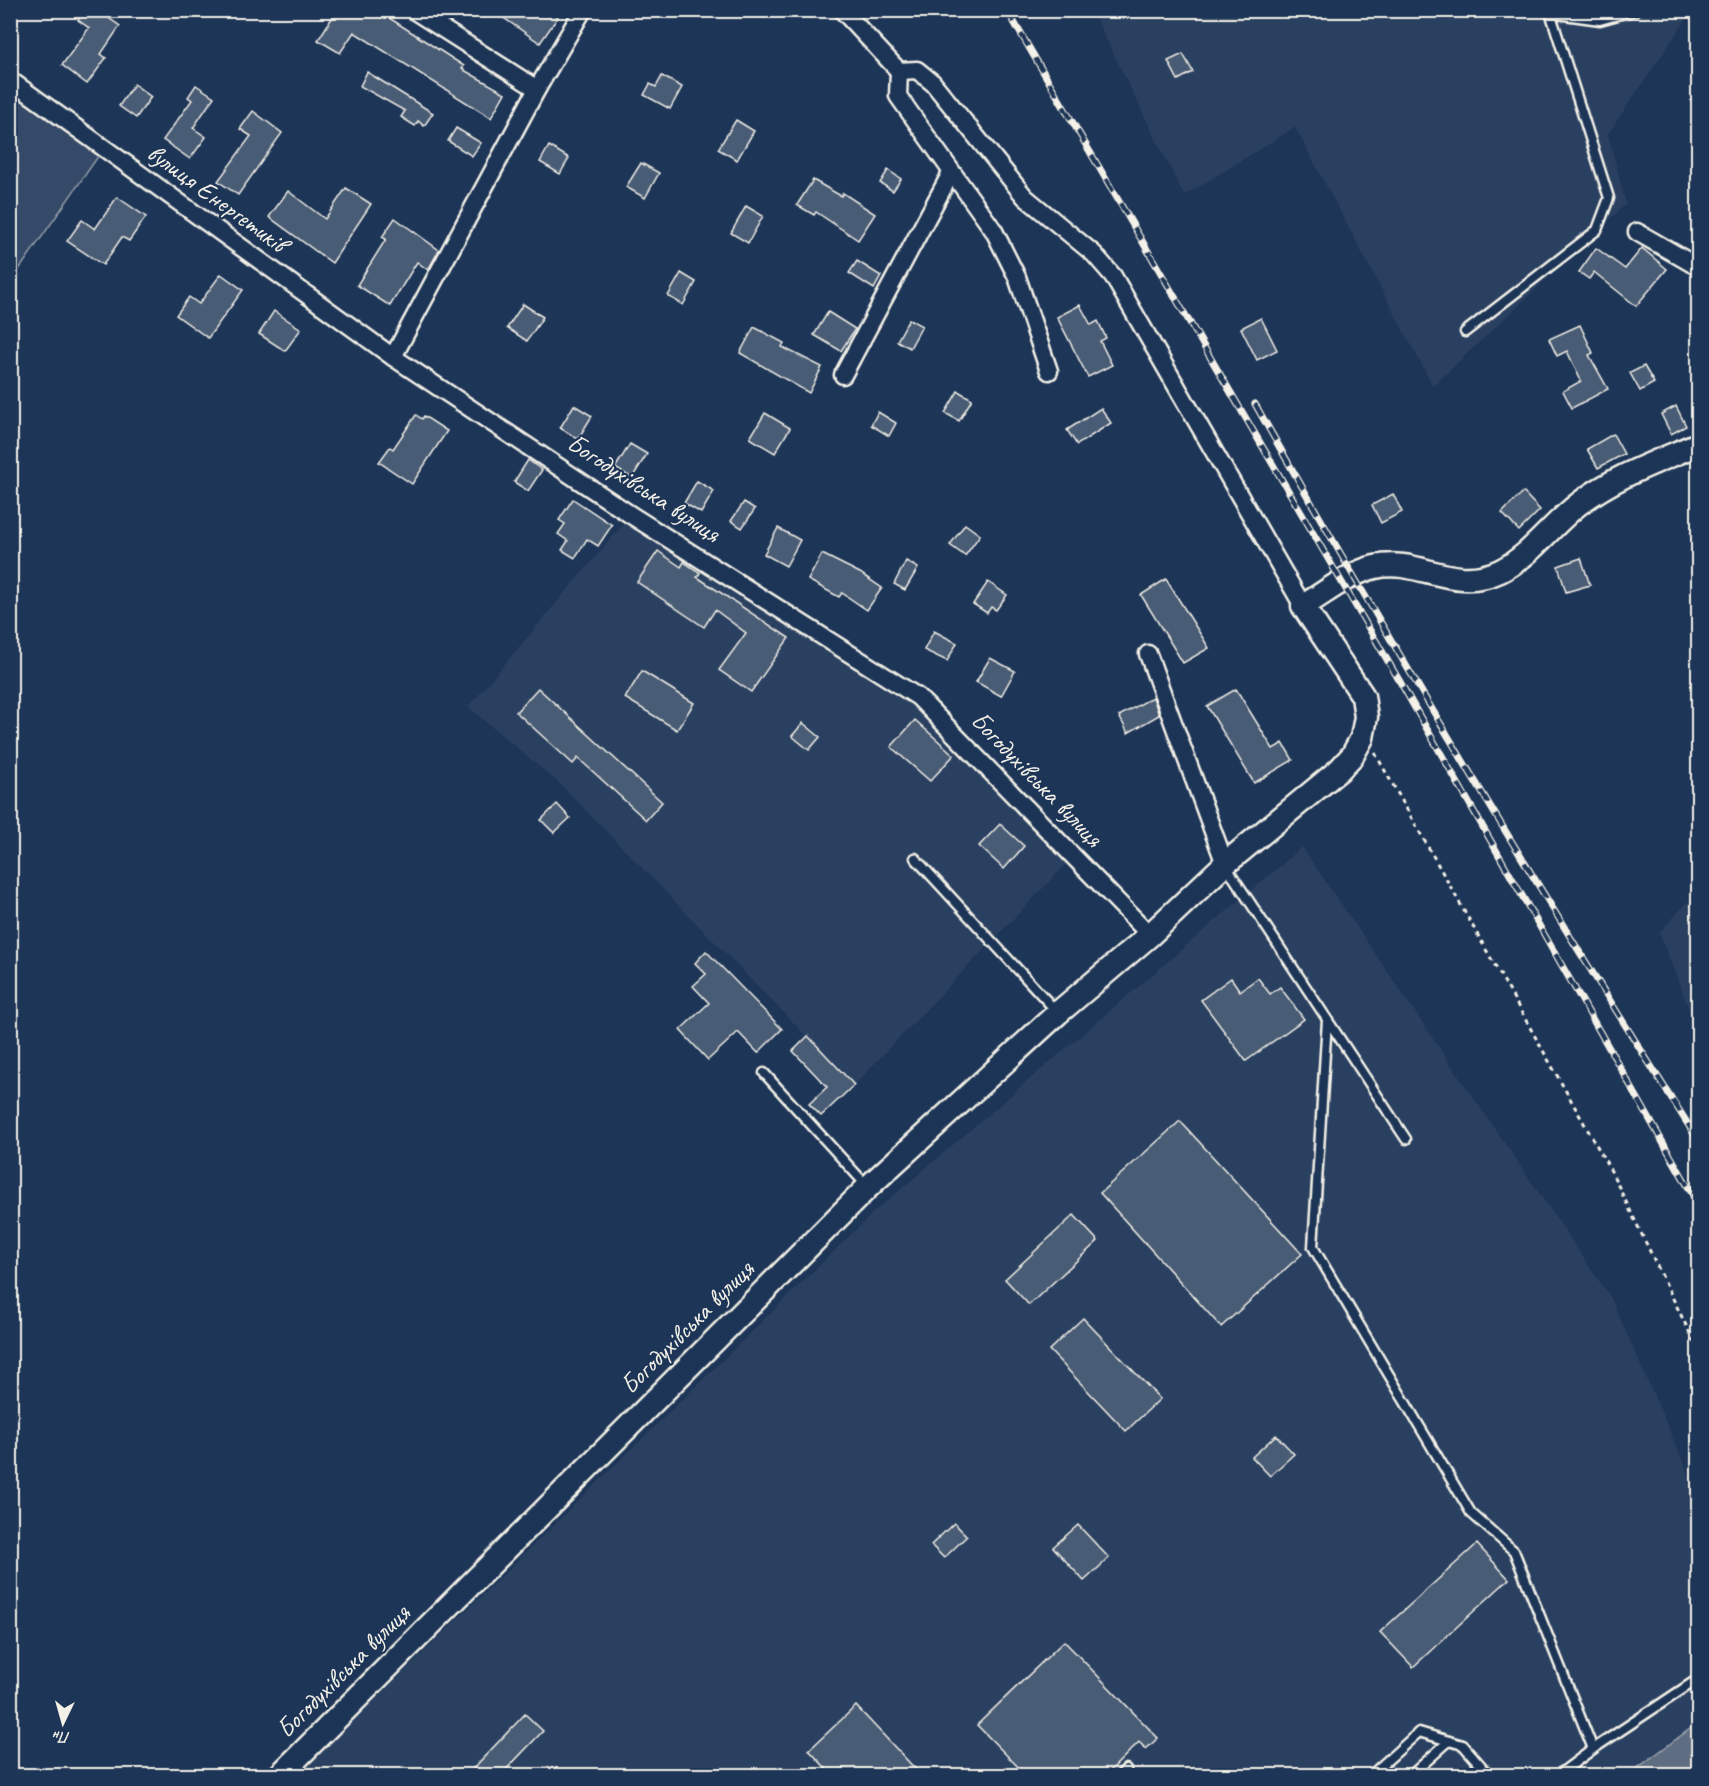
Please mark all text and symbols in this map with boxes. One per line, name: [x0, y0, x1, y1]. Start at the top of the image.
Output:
street label: вулиця Енергетиків: [141, 136, 298, 263]
street label: Богодухівська вулиця: [561, 426, 728, 551]
street label: Богодухівська вулиця: [964, 704, 1111, 855]
street label: Богодухівська вулиця: [613, 1252, 762, 1401]
street label: Богодухівська вулиця: [269, 1596, 418, 1745]
north arrow: [33, 1693, 93, 1753]
text: Пн: [52, 1726, 71, 1748]

